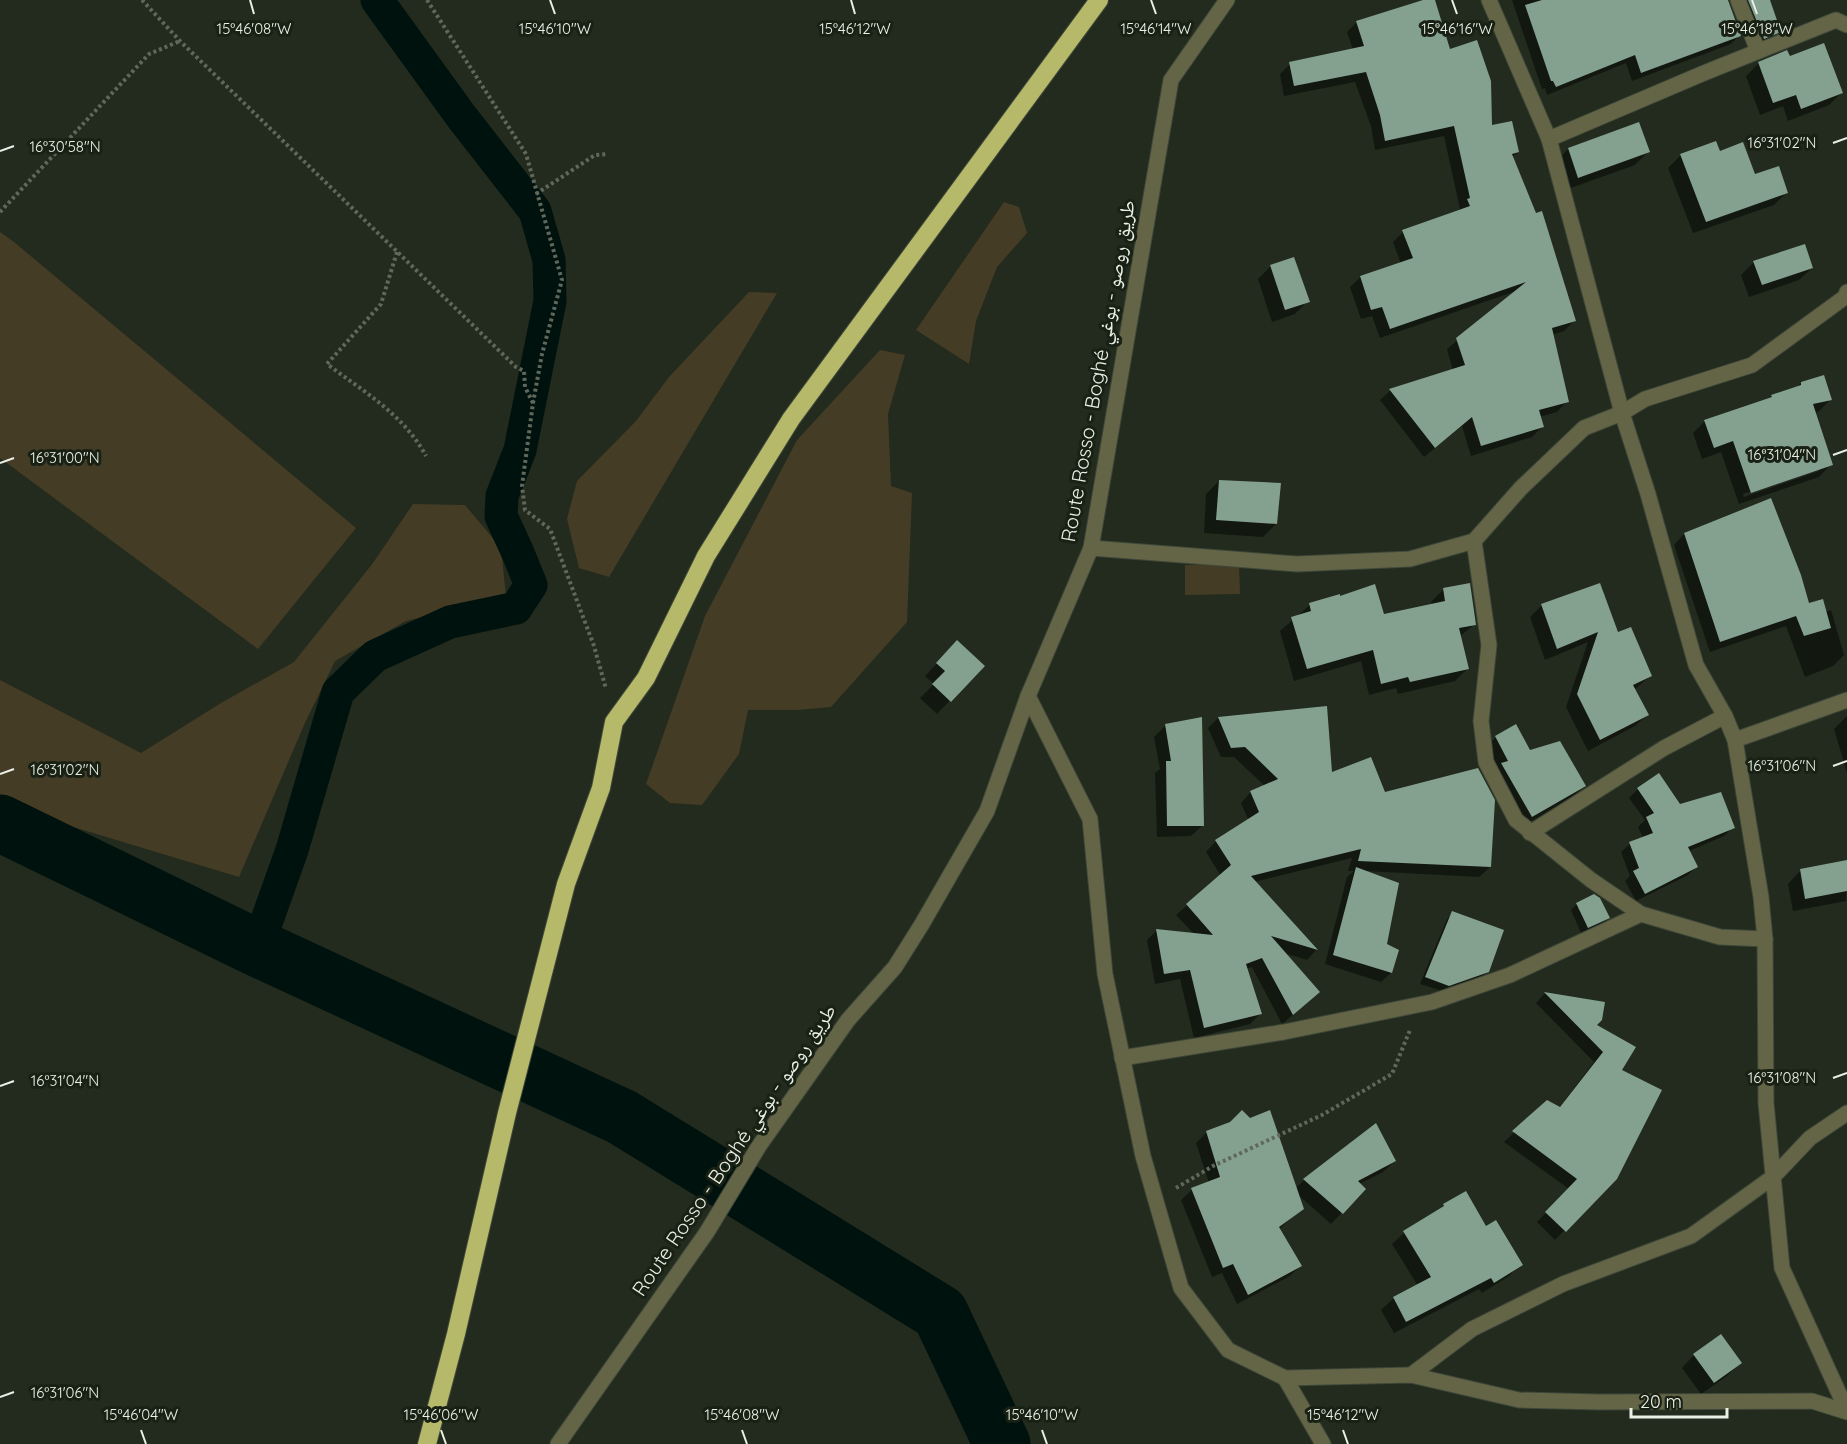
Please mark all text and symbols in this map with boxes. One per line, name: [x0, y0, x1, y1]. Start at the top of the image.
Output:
text: 15°46'08"W: [217, 19, 292, 38]
text: 15°46'10"W: [519, 19, 592, 38]
text: 15°46'12"W: [819, 19, 891, 38]
text: 15°46'14"W: [1120, 19, 1192, 38]
text: 15°46'16"W: [1421, 19, 1493, 38]
text: 15°46'18"W: [1721, 19, 1793, 38]
text: 16°31'02"N: [1748, 133, 1816, 152]
text: 16°30'58"N: [29, 137, 101, 156]
street label: Route Rosso - Boghé طريق روصو - بوغي: [1055, 198, 1144, 545]
text: 16°31'04"N: [1748, 445, 1816, 464]
text: 16°31'00"N: [30, 448, 100, 467]
text: 16°31'06"N: [1748, 756, 1816, 775]
text: 16°31'02"N: [31, 760, 99, 779]
street label: Route Rosso - Boghé طريق روصو - بوغي: [626, 999, 844, 1303]
text: 16°31'08"N: [1748, 1068, 1816, 1087]
text: 16°31'04"N: [31, 1071, 99, 1090]
scale bar: [1631, 1381, 1727, 1419]
text: 16°31'06"N: [31, 1383, 99, 1402]
text: 20 m: [1640, 1390, 1682, 1413]
text: 15°46'04"W: [104, 1405, 179, 1424]
text: 15°46'06"W: [404, 1405, 479, 1424]
text: 15°46'08"W: [705, 1405, 780, 1424]
text: 15°46'10"W: [1006, 1405, 1079, 1424]
text: 15°46'12"W: [1307, 1405, 1379, 1424]

